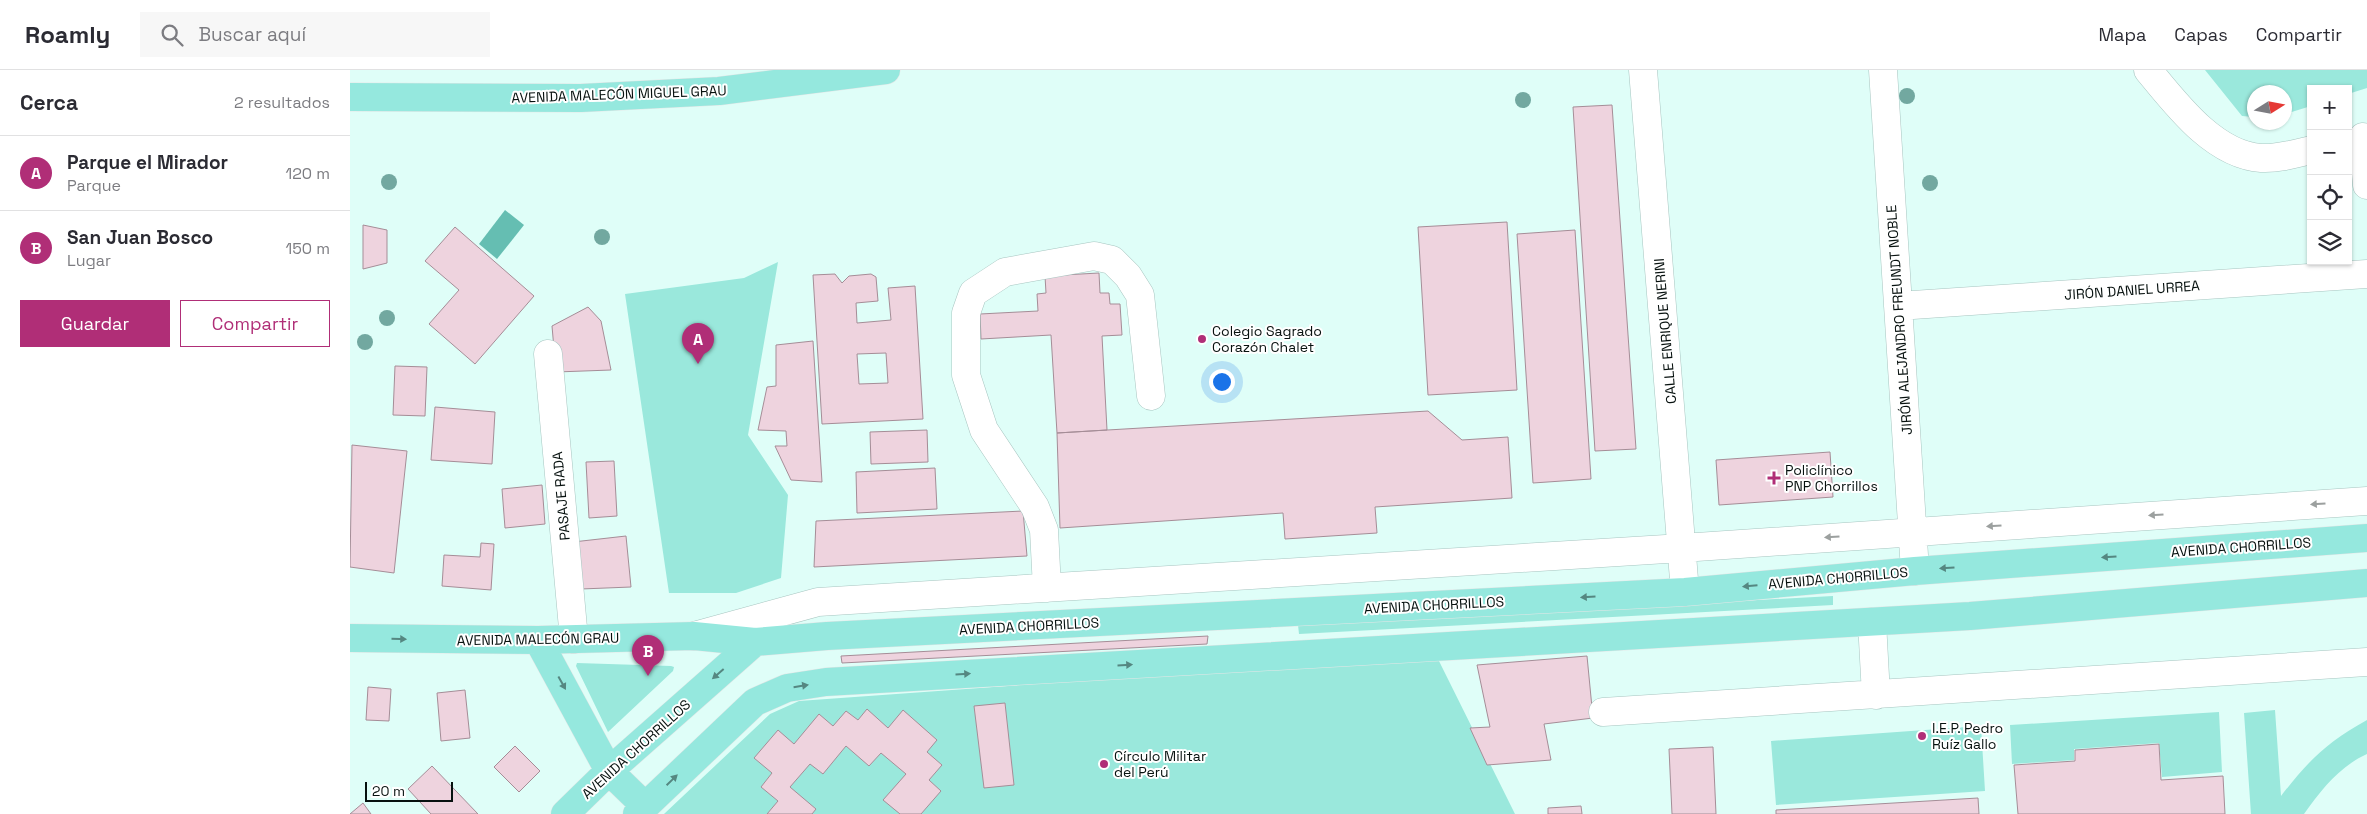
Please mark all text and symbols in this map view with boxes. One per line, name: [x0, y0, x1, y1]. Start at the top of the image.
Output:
search box: [140, 12, 490, 57]
text: Roamly: [25, 19, 110, 50]
icon: search: [158, 21, 186, 49]
text: Buscar aquí: [198, 22, 306, 47]
text: Mapa: [2098, 23, 2146, 46]
text: Capas: [2174, 23, 2228, 46]
text: Compartir: [2256, 23, 2342, 46]
street label: AVENIDA MALECÓN MIGUEL GRAU: [511, 81, 727, 107]
north arrow: [2247, 85, 2292, 130]
map controls: [2307, 85, 2352, 265]
button: +: [2307, 85, 2352, 130]
text: Cerca: [20, 89, 78, 116]
text: 2 resultados: [234, 92, 330, 113]
button: −: [2307, 130, 2352, 175]
text: Parque el Mirador: [67, 150, 228, 175]
text: A: [31, 163, 41, 184]
text: 120 m: [286, 163, 330, 184]
text: Parque: [67, 175, 121, 196]
button: locate: [2307, 175, 2352, 220]
street label: JIRÓN ALEJANDRO FREUNDT NOBLE: [1882, 204, 1916, 436]
button: layers: [2307, 220, 2352, 265]
text: San Juan Bosco: [67, 225, 213, 250]
text: B: [31, 238, 41, 259]
text: 150 m: [286, 238, 330, 259]
text: Lugar: [67, 250, 111, 271]
street label: CALLE ENRIQUE NERINI: [1650, 257, 1680, 405]
street label: JIRÓN DANIEL URREA: [2064, 276, 2201, 304]
button: Guardar: [20, 300, 170, 347]
button: Compartir: [180, 300, 330, 347]
place label: Colegio Sagrado Corazón Chalet: [1212, 322, 1322, 356]
pin: A: [682, 323, 714, 364]
marker: Colegio Sagrado Corazón Chalet: [1196, 333, 1208, 345]
your location: [1209, 369, 1235, 395]
street label: PASAJE RADA: [548, 451, 574, 541]
place label: Policlínico PNP Chorrillos: [1785, 461, 1878, 495]
marker: Policlínico PNP Chorrillos: [1767, 471, 1781, 485]
one-way arrow: [2310, 500, 2326, 508]
one-way arrow: [2148, 511, 2164, 519]
one-way arrow: [1986, 522, 2002, 530]
street label: AVENIDA CHORRILLOS: [2170, 533, 2312, 561]
one-way arrow: [1824, 534, 1840, 542]
one-way arrow: [2101, 553, 2117, 561]
street label: AVENIDA CHORRILLOS: [1767, 563, 1909, 593]
one-way arrow: [1939, 565, 1955, 573]
one-way arrow: [1742, 582, 1758, 590]
street label: AVENIDA CHORRILLOS: [1363, 592, 1505, 618]
one-way arrow: [1580, 593, 1596, 601]
street label: AVENIDA CHORRILLOS: [958, 613, 1100, 639]
street label: AVENIDA MALECÓN GRAU: [457, 629, 619, 649]
one-way arrow: [391, 635, 407, 643]
pin: B: [632, 635, 664, 676]
one-way arrow: [1117, 660, 1133, 668]
one-way arrow: [713, 668, 725, 680]
one-way arrow: [955, 670, 971, 678]
one-way arrow: [557, 676, 566, 690]
one-way arrow: [793, 682, 809, 690]
street label: AVENIDA CHORRILLOS: [578, 695, 694, 803]
place label: I.E.P. Pedro Ruíz Gallo: [1932, 719, 2003, 753]
marker: I.E.P. Pedro Ruíz Gallo: [1916, 730, 1928, 742]
place label: Círculo Militar del Perú: [1114, 747, 1206, 781]
marker: Círculo Militar del Perú: [1098, 758, 1110, 770]
one-way arrow: [666, 774, 678, 786]
scale bar: [365, 779, 452, 802]
text: 20 m: [372, 782, 405, 800]

